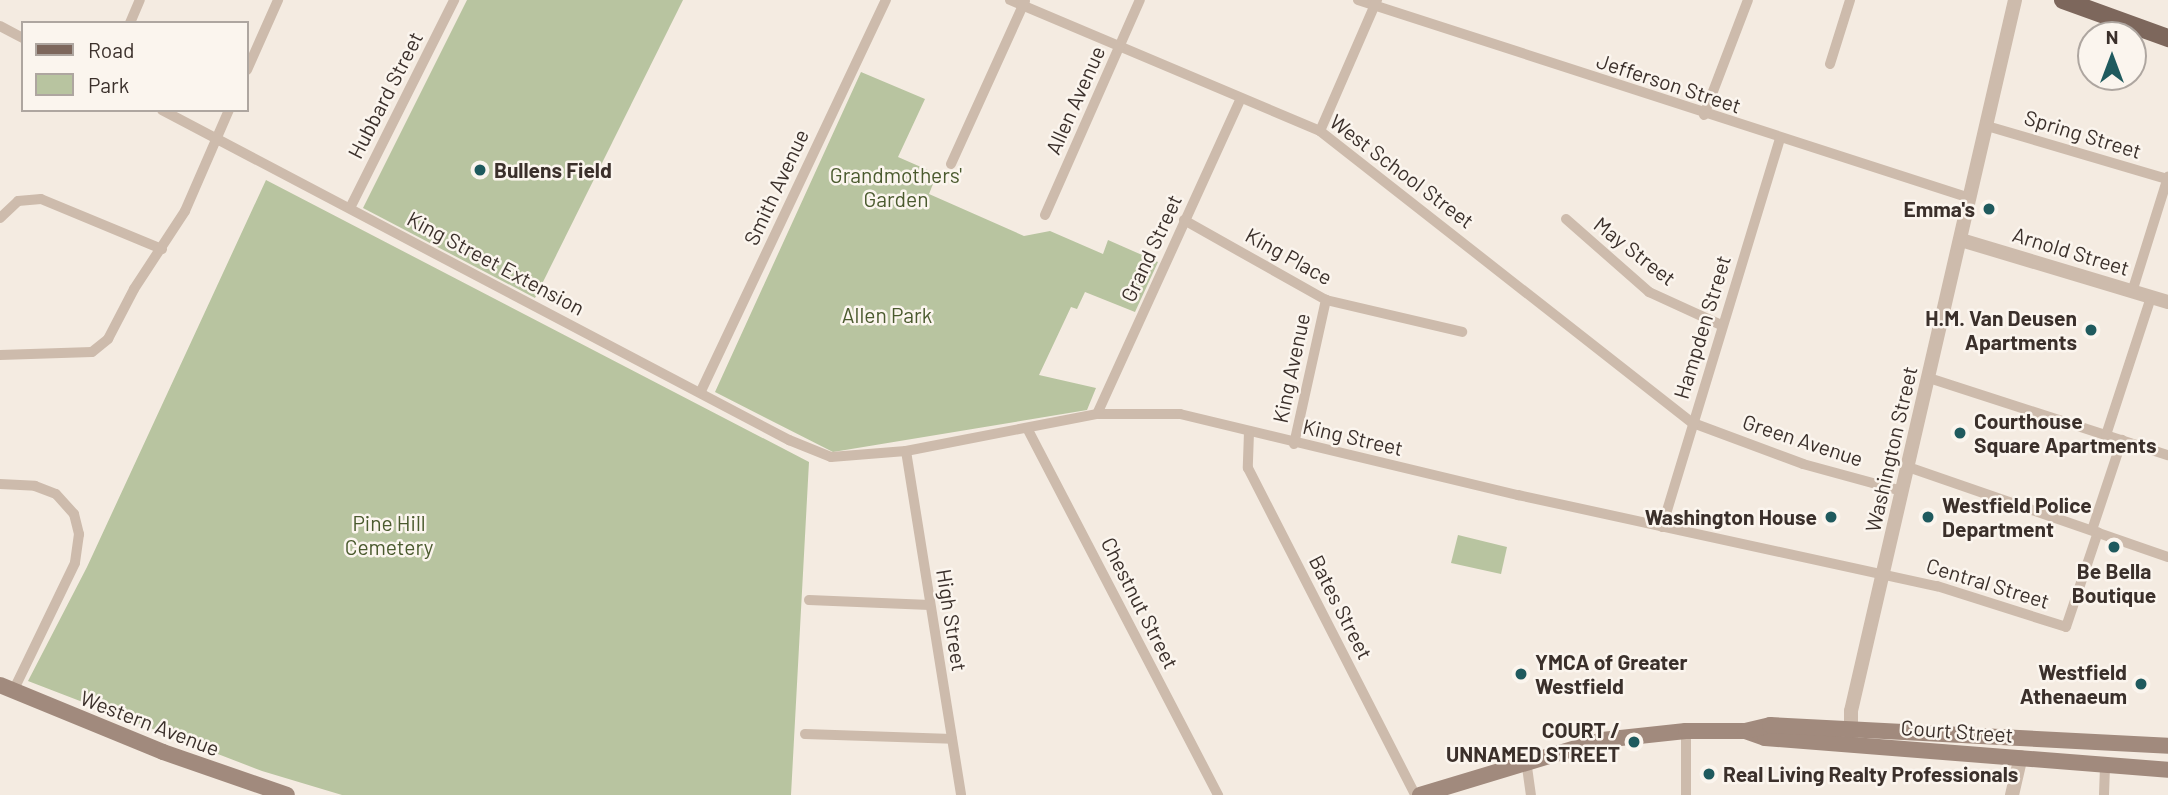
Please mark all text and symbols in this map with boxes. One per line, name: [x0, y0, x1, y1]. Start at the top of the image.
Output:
legend: [21, 21, 248, 112]
north arrow: [2077, 21, 2147, 91]
text: N: [2106, 25, 2118, 48]
street label: Hubbard Street: [342, 27, 428, 163]
text: Road: [88, 37, 134, 62]
street label: Allen Avenue: [1040, 42, 1110, 158]
street label: Jefferson Street: [1594, 48, 1744, 118]
text: Park: [88, 72, 129, 97]
street label: Spring Street: [2021, 104, 2145, 164]
street label: West School Street: [1325, 109, 1479, 233]
street label: Smith Avenue: [738, 125, 814, 249]
place label: Bullens Field: [494, 157, 612, 183]
marker: Bullens Field: [472, 162, 488, 178]
park label: Grandmothers' Garden: [830, 162, 962, 212]
street label: Grand Street: [1115, 190, 1187, 306]
place label: Emma's: [1903, 196, 1975, 222]
marker: Emma's: [1981, 201, 1997, 217]
street label: King Street Extension: [403, 206, 589, 320]
street label: May Street: [1589, 211, 1681, 291]
street label: Arnold Street: [2010, 221, 2132, 281]
street label: King Place: [1241, 222, 1337, 290]
street label: Hampden Street: [1668, 252, 1736, 402]
park label: Allen Park: [842, 302, 932, 328]
place label: H.M. Van Deusen Apartments: [1925, 305, 2077, 355]
street label: King Avenue: [1267, 311, 1315, 425]
marker: H.M. Van Deusen Apartments: [2083, 322, 2099, 338]
street label: Washington Street: [1860, 364, 1922, 534]
place label: Courthouse Square Apartments: [1974, 408, 2157, 458]
street label: Green Avenue: [1740, 409, 1866, 471]
street label: King Street: [1300, 413, 1406, 461]
marker: Courthouse Square Apartments: [1952, 425, 1968, 441]
place label: Westfield Police Department: [1942, 492, 2092, 542]
place label: Washington House: [1645, 504, 1817, 530]
marker: Washington House: [1823, 509, 1839, 525]
marker: Westfield Police Department: [1920, 509, 1936, 525]
park label: Pine Hill Cemetery: [345, 510, 433, 560]
street label: Chestnut Street: [1096, 533, 1184, 673]
marker: Be Bella Boutique: [2106, 539, 2122, 555]
street label: Bates Street: [1304, 551, 1378, 663]
street label: Central Street: [1923, 552, 2053, 614]
place label: Be Bella Boutique: [2072, 558, 2156, 608]
street label: High Street: [931, 567, 973, 673]
place label: YMCA of Greater Westfield: [1535, 649, 1688, 699]
place label: Westfield Athenaeum: [2020, 659, 2127, 709]
marker: YMCA of Greater Westfield: [1513, 666, 1529, 682]
marker: Westfield Athenaeum: [2133, 676, 2149, 692]
street label: Western Avenue: [77, 685, 223, 761]
street label: Court Street: [1900, 715, 2014, 747]
place label: COURT / UNNAMED STREET: [1446, 717, 1620, 767]
marker: COURT / UNNAMED STREET: [1626, 734, 1642, 750]
place label: Real Living Realty Professionals: [1723, 761, 2018, 787]
marker: Real Living Realty Professionals: [1701, 766, 1717, 782]

